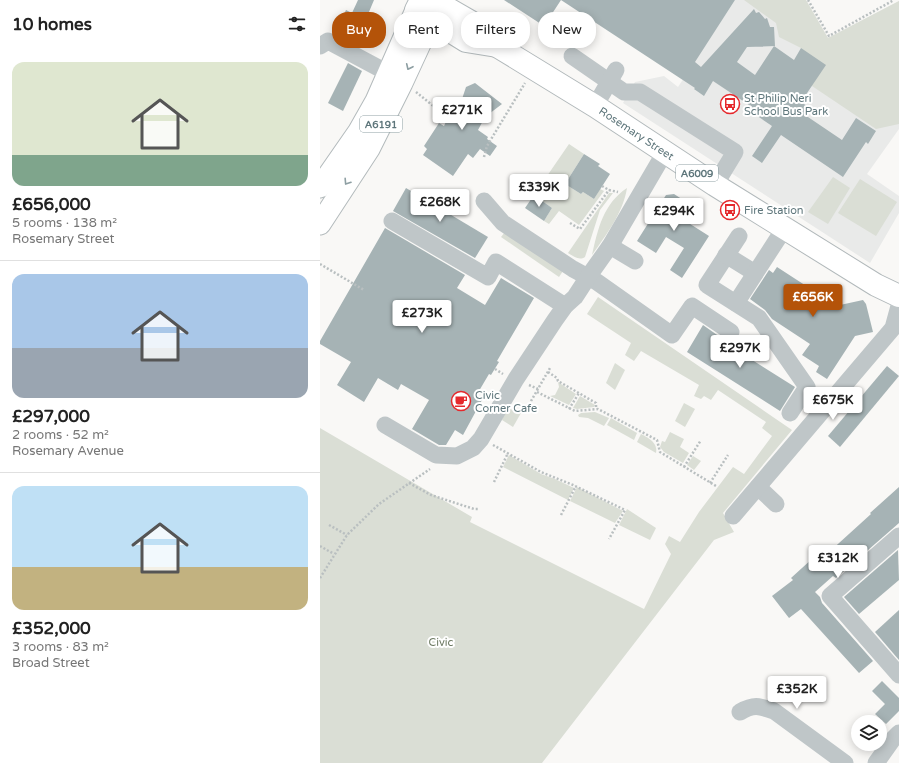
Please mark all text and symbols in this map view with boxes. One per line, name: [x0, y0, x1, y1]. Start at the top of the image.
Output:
chip: Buy: [332, 12, 386, 48]
chip: Rent: [394, 12, 453, 48]
chip: Filters: [461, 12, 530, 48]
chip: New: [538, 12, 596, 48]
icon: filters: [286, 13, 308, 35]
text: 10 homes: [12, 14, 92, 35]
one-way arrow: [406, 63, 414, 71]
icon: home: [124, 88, 196, 160]
place label: St Philip Neri School Bus Park: [744, 92, 828, 118]
bus stop icon: St Philip Neri School Bus Park: [719, 93, 741, 115]
pin: £271K: [434, 97, 490, 131]
text: £271K: [441, 102, 483, 118]
street label: Rosemary Street: [596, 104, 676, 163]
road number: A6191: [360, 116, 402, 132]
road number: A6009: [676, 165, 718, 181]
pin: £339K: [511, 174, 567, 208]
one-way arrow: [345, 177, 352, 184]
text: £339K: [518, 179, 560, 195]
pin: £268K: [412, 189, 468, 223]
text: £656,000: [12, 194, 91, 215]
text: £268K: [419, 194, 461, 210]
pin: £294K: [646, 198, 702, 232]
bus stop icon: Fire Station: [719, 199, 741, 221]
text: £294K: [653, 203, 695, 219]
place label: Fire Station: [744, 204, 804, 217]
text: 5 rooms · 138 m²: [12, 215, 117, 231]
text: Rosemary Street: [12, 231, 115, 247]
pin: £656K: [785, 284, 841, 318]
text: £656K: [792, 289, 834, 305]
icon: home: [124, 300, 196, 372]
pin: £273K: [394, 300, 450, 334]
text: £273K: [401, 305, 443, 321]
pin: £297K: [712, 335, 768, 369]
text: £297K: [719, 340, 761, 356]
pin: £675K: [805, 387, 861, 421]
place label: Civic Corner Cafe: [475, 389, 537, 415]
cafe icon: Civic Corner Cafe: [450, 390, 472, 412]
text: £675K: [812, 392, 854, 408]
text: £297,000: [12, 406, 90, 427]
text: 2 rooms · 52 m²: [12, 427, 109, 443]
text: Rosemary Avenue: [12, 443, 124, 459]
icon: home: [124, 512, 196, 584]
pin: £312K: [810, 545, 866, 579]
text: £312K: [817, 550, 859, 566]
text: £352,000: [12, 618, 91, 639]
park label: Civic: [429, 636, 454, 649]
text: 3 rooms · 83 m²: [12, 639, 109, 655]
text: Broad Street: [12, 655, 90, 671]
pin: £352K: [769, 676, 825, 710]
text: £352K: [776, 681, 818, 697]
map controls: [851, 715, 887, 751]
button: layers: [851, 715, 887, 751]

